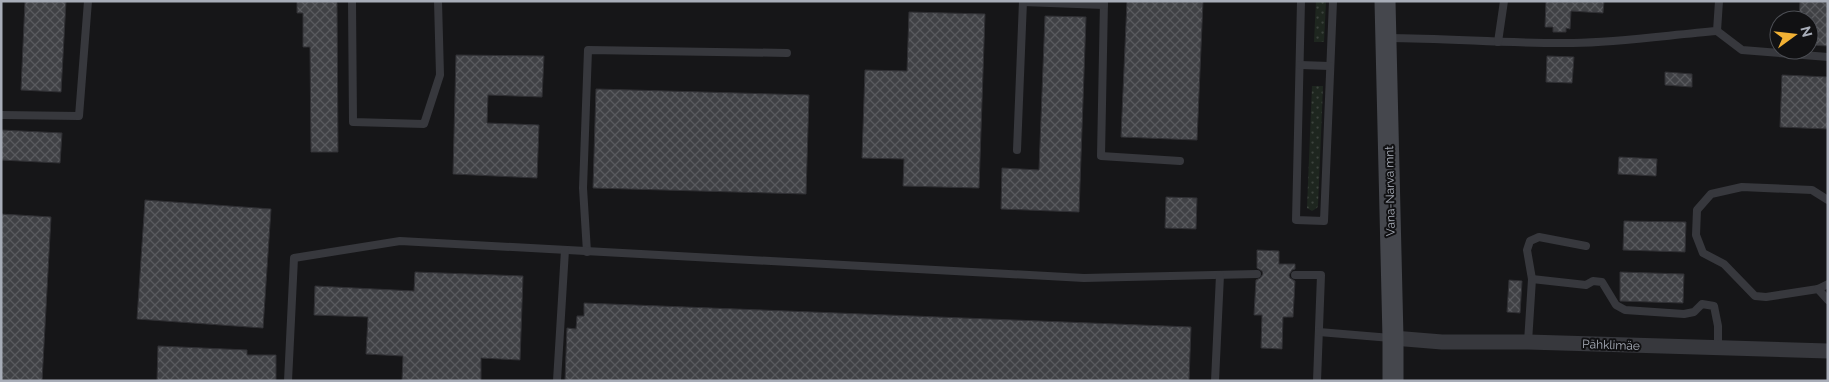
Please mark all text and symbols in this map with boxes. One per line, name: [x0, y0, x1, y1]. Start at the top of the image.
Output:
north arrow: [1769, 10, 1819, 60]
text: N: [1797, 24, 1816, 39]
street label: Vana-Narva mnt: [1382, 146, 1398, 236]
street label: Pähklimäe: [1582, 337, 1640, 353]

